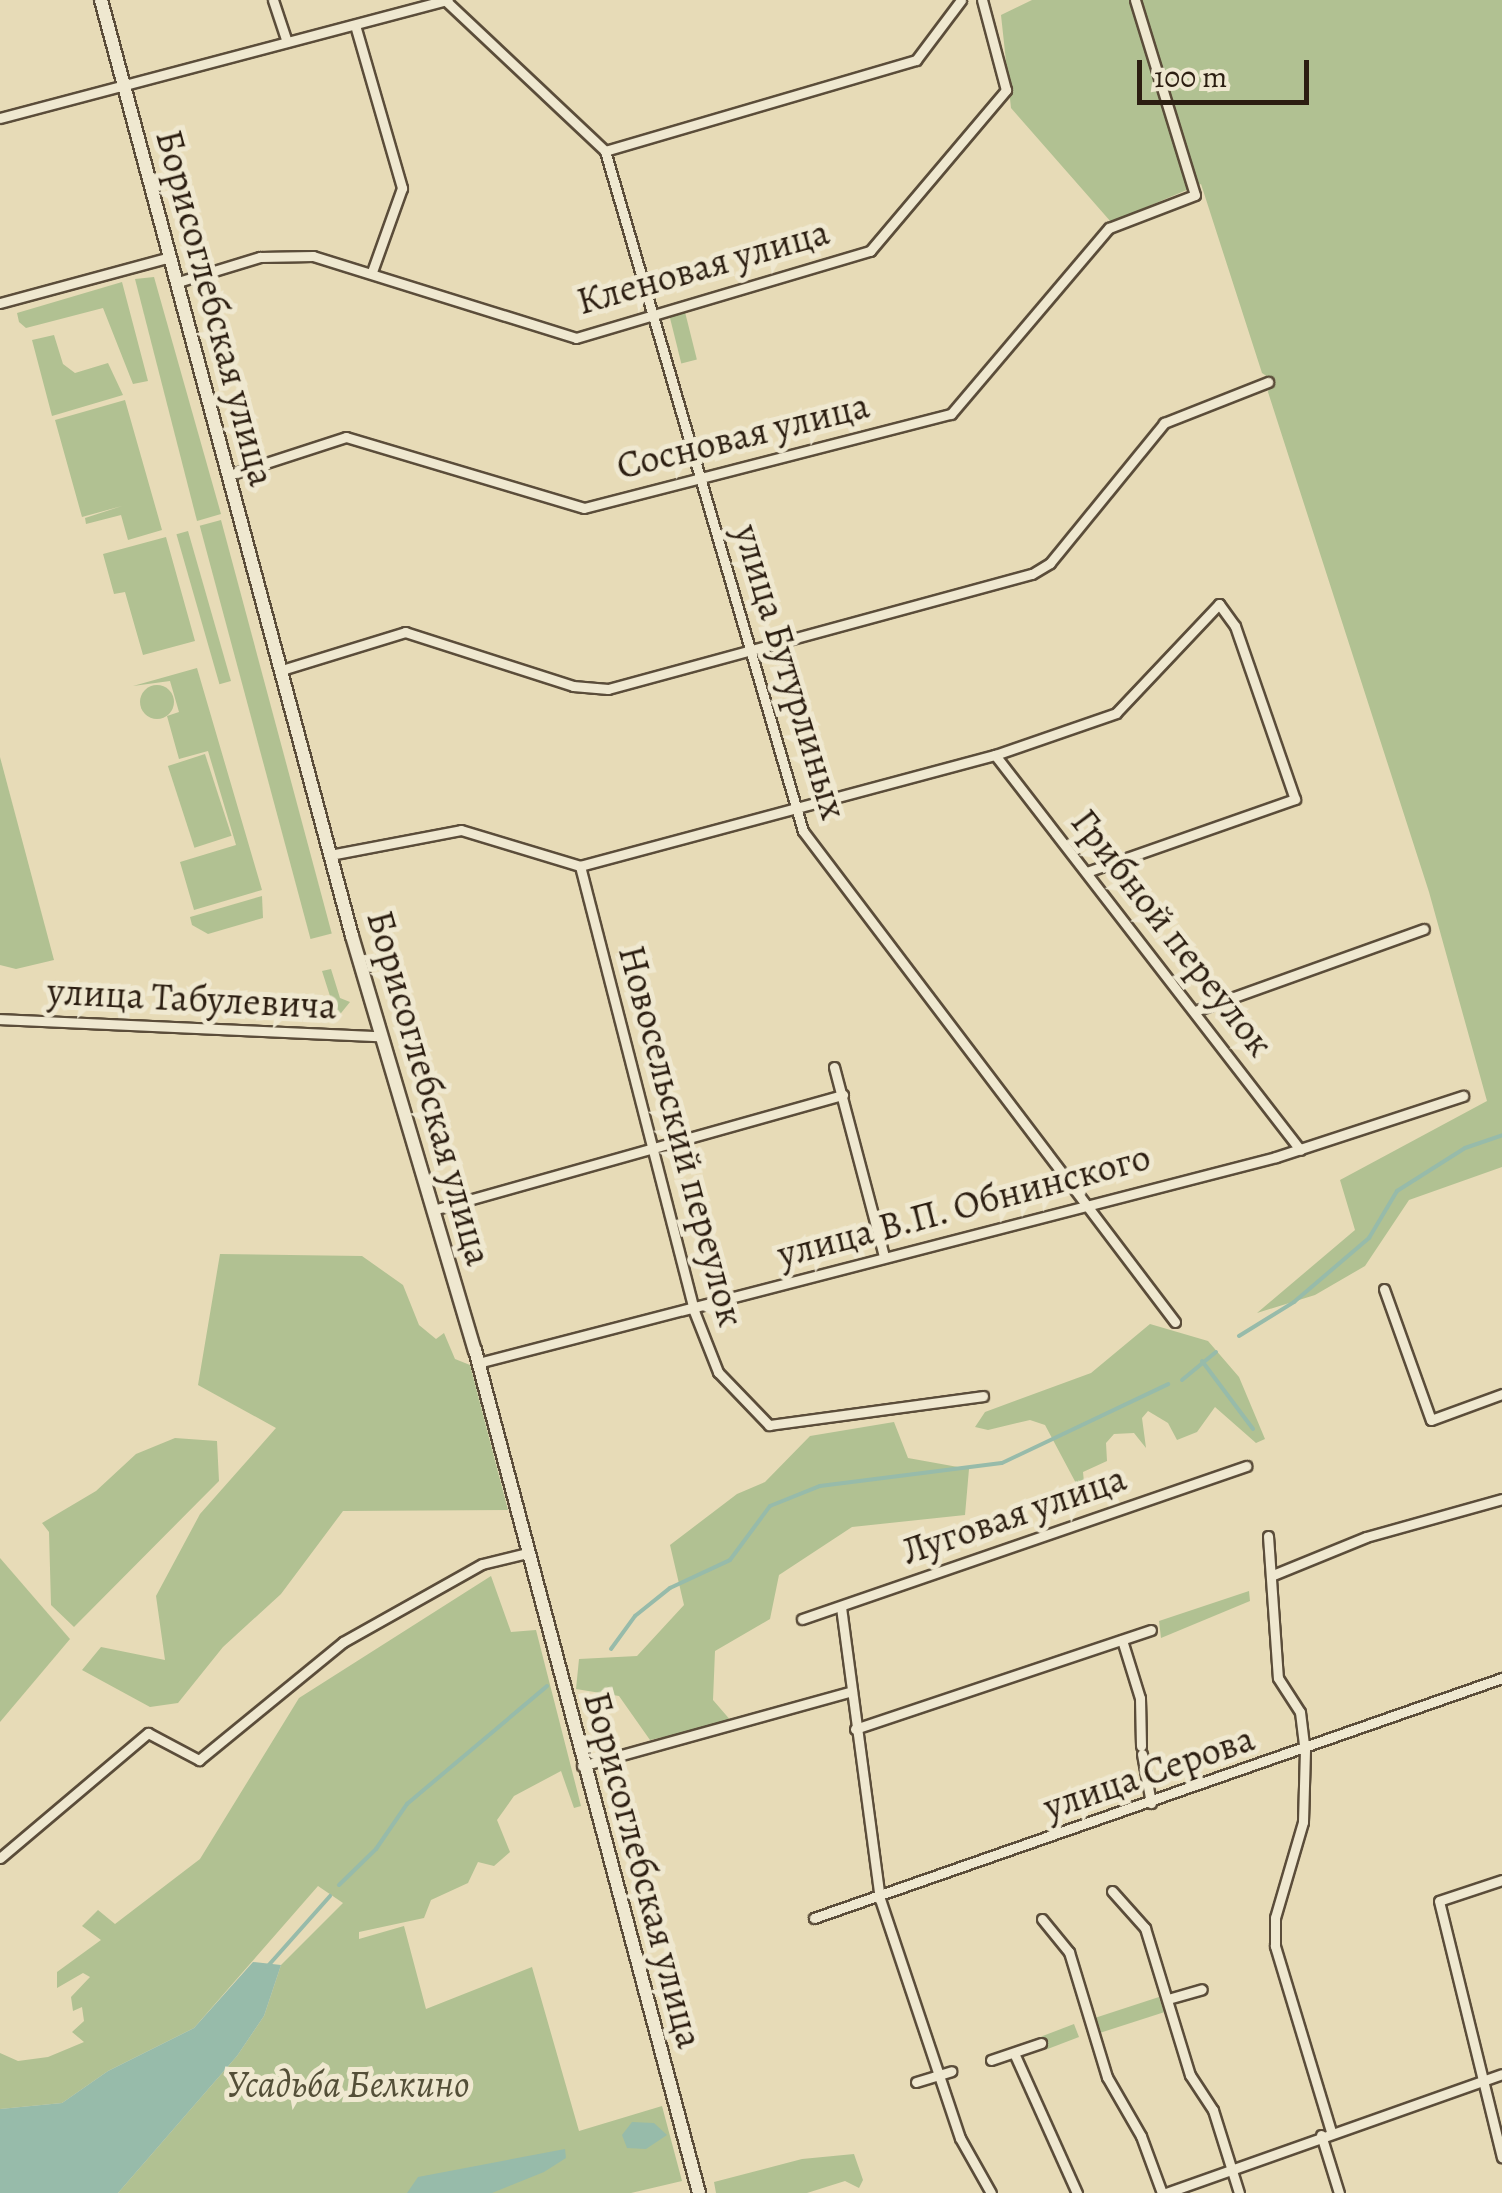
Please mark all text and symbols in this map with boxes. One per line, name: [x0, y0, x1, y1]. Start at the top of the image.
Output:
scale bar: [1142, 40, 1314, 102]
text: 100 m: [1154, 57, 1227, 97]
street label: Борисоглебская улица: [145, 125, 285, 491]
street label: Кленовая улица: [572, 209, 834, 325]
street label: Сосновая улица: [612, 383, 874, 489]
street label: улица Бутурлиных: [724, 519, 856, 825]
street label: Грибной переулок: [1061, 800, 1283, 1066]
street label: Борисоглебская улица: [356, 905, 502, 1271]
street label: Новосельский переулок: [608, 940, 754, 1332]
street label: улица Табулевича: [46, 969, 338, 1029]
street label: улица В.П. Обнинского: [772, 1134, 1156, 1278]
street label: Луговая улица: [896, 1455, 1132, 1575]
street label: Борисоглебская улица: [573, 1687, 713, 2053]
street label: улица Серова: [1038, 1716, 1260, 1830]
park label: Усадьба Белкино: [226, 2062, 470, 2108]

